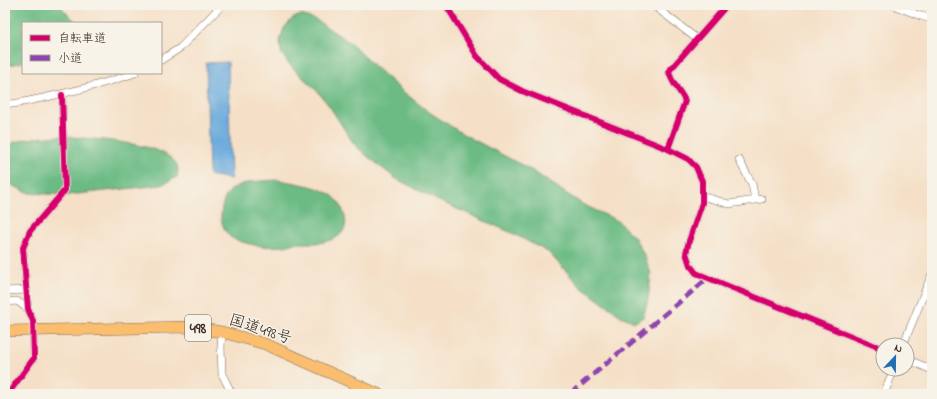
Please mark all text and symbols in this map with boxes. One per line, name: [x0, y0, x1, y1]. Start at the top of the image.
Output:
legend: [22, 22, 162, 74]
text: 自転車道: [58, 30, 106, 48]
text: 小道: [58, 50, 82, 68]
street label: 国道498号: [226, 308, 295, 351]
road number: 498: [185, 315, 211, 341]
north arrow: [875, 337, 915, 377]
text: N: [892, 340, 905, 357]

